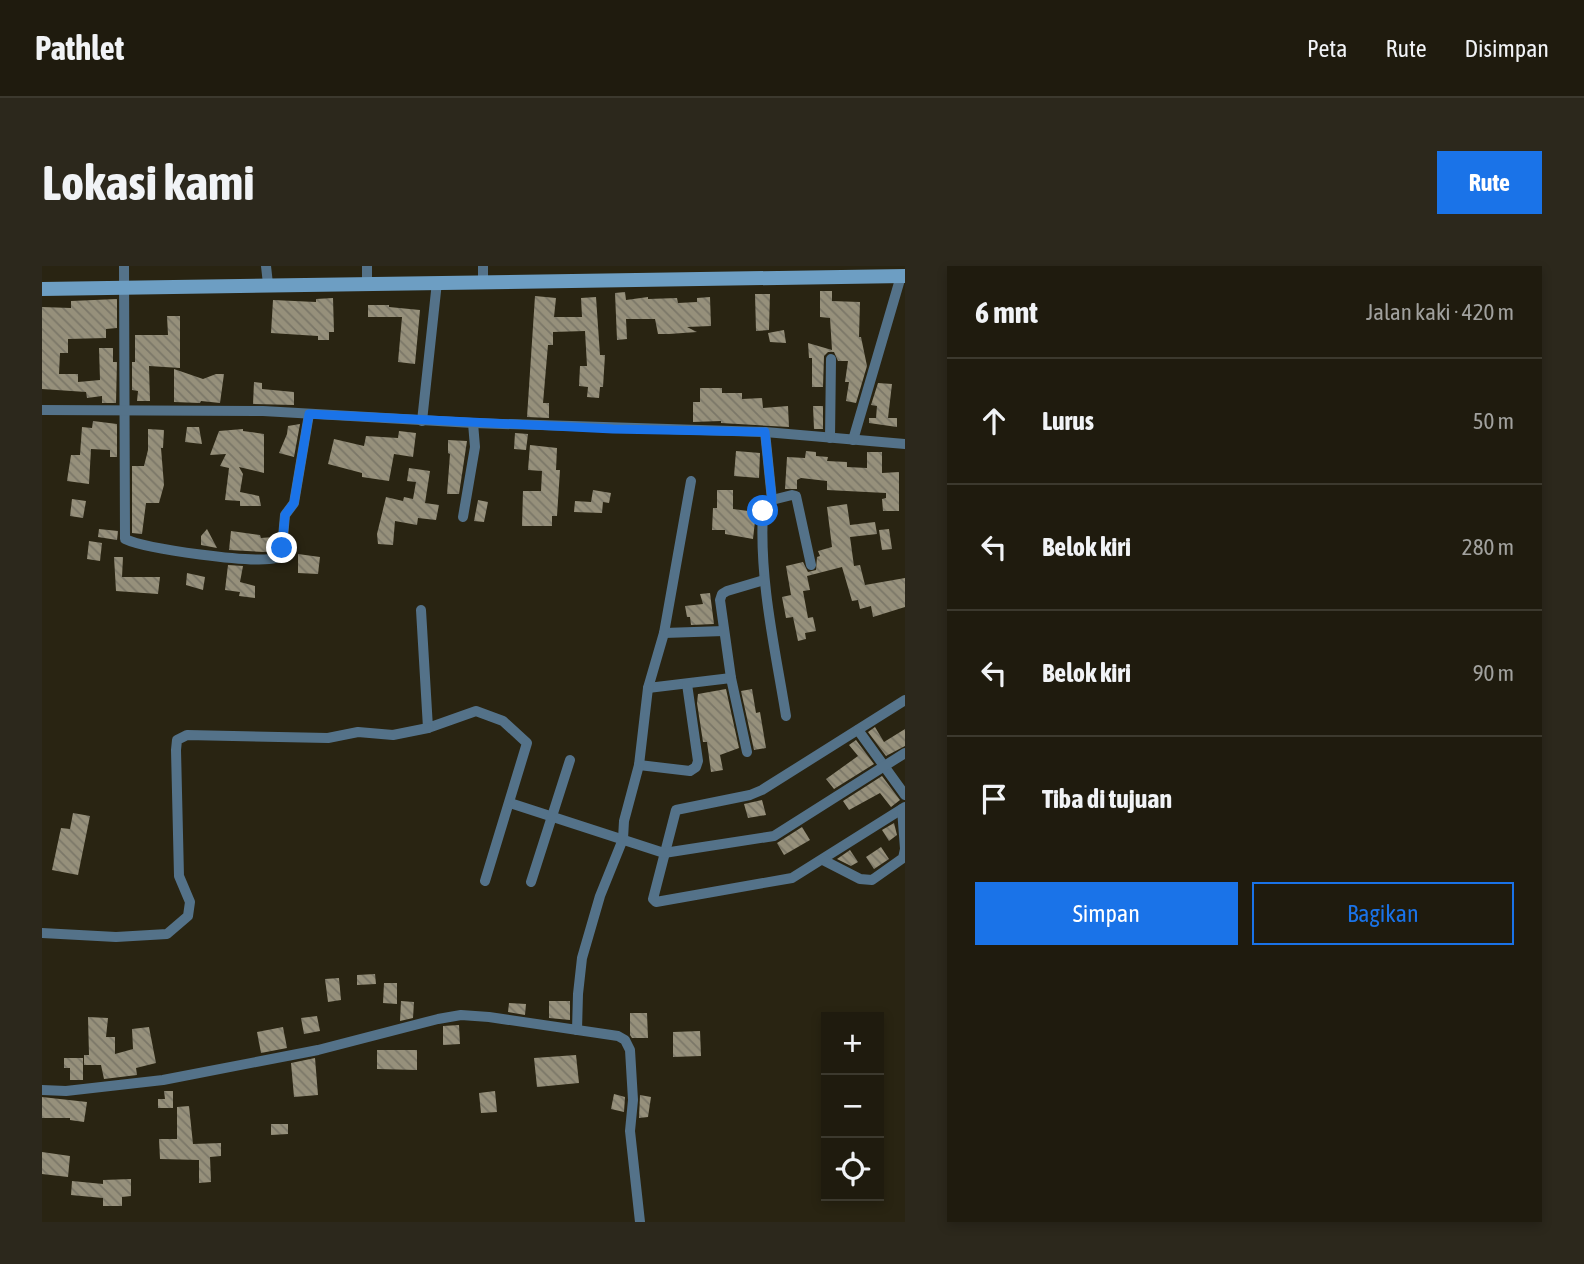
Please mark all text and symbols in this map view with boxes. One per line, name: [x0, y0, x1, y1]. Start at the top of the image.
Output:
text: Pathlet: [35, 29, 124, 67]
text: Peta: [1307, 35, 1347, 62]
text: Rute: [1385, 35, 1427, 62]
text: Disimpan: [1465, 35, 1549, 62]
button: Rute: [1437, 151, 1542, 214]
text: Lokasi kami: [42, 154, 255, 210]
text: 6 mnt: [975, 295, 1038, 329]
text: Jalan kaki · 420 m: [1366, 299, 1514, 325]
icon: ahead: [975, 402, 1013, 440]
text: Lurus: [1042, 406, 1094, 436]
text: 50 m: [1473, 408, 1514, 434]
route start: [747, 495, 778, 526]
icon: left: [975, 528, 1013, 566]
route end: [266, 532, 297, 563]
text: Belok kiri: [1042, 532, 1131, 562]
text: 280 m: [1462, 534, 1514, 560]
icon: left: [975, 654, 1013, 692]
text: Belok kiri: [1042, 658, 1131, 688]
text: 90 m: [1473, 660, 1514, 686]
icon: arrive: [975, 780, 1013, 818]
text: Tiba di tujuan: [1042, 784, 1172, 814]
button: Simpan: [975, 882, 1238, 945]
button: Bagikan: [1252, 882, 1514, 945]
map controls: [821, 1012, 884, 1201]
button: +: [821, 1012, 884, 1075]
button: −: [821, 1075, 884, 1138]
button: locate: [821, 1138, 884, 1201]

